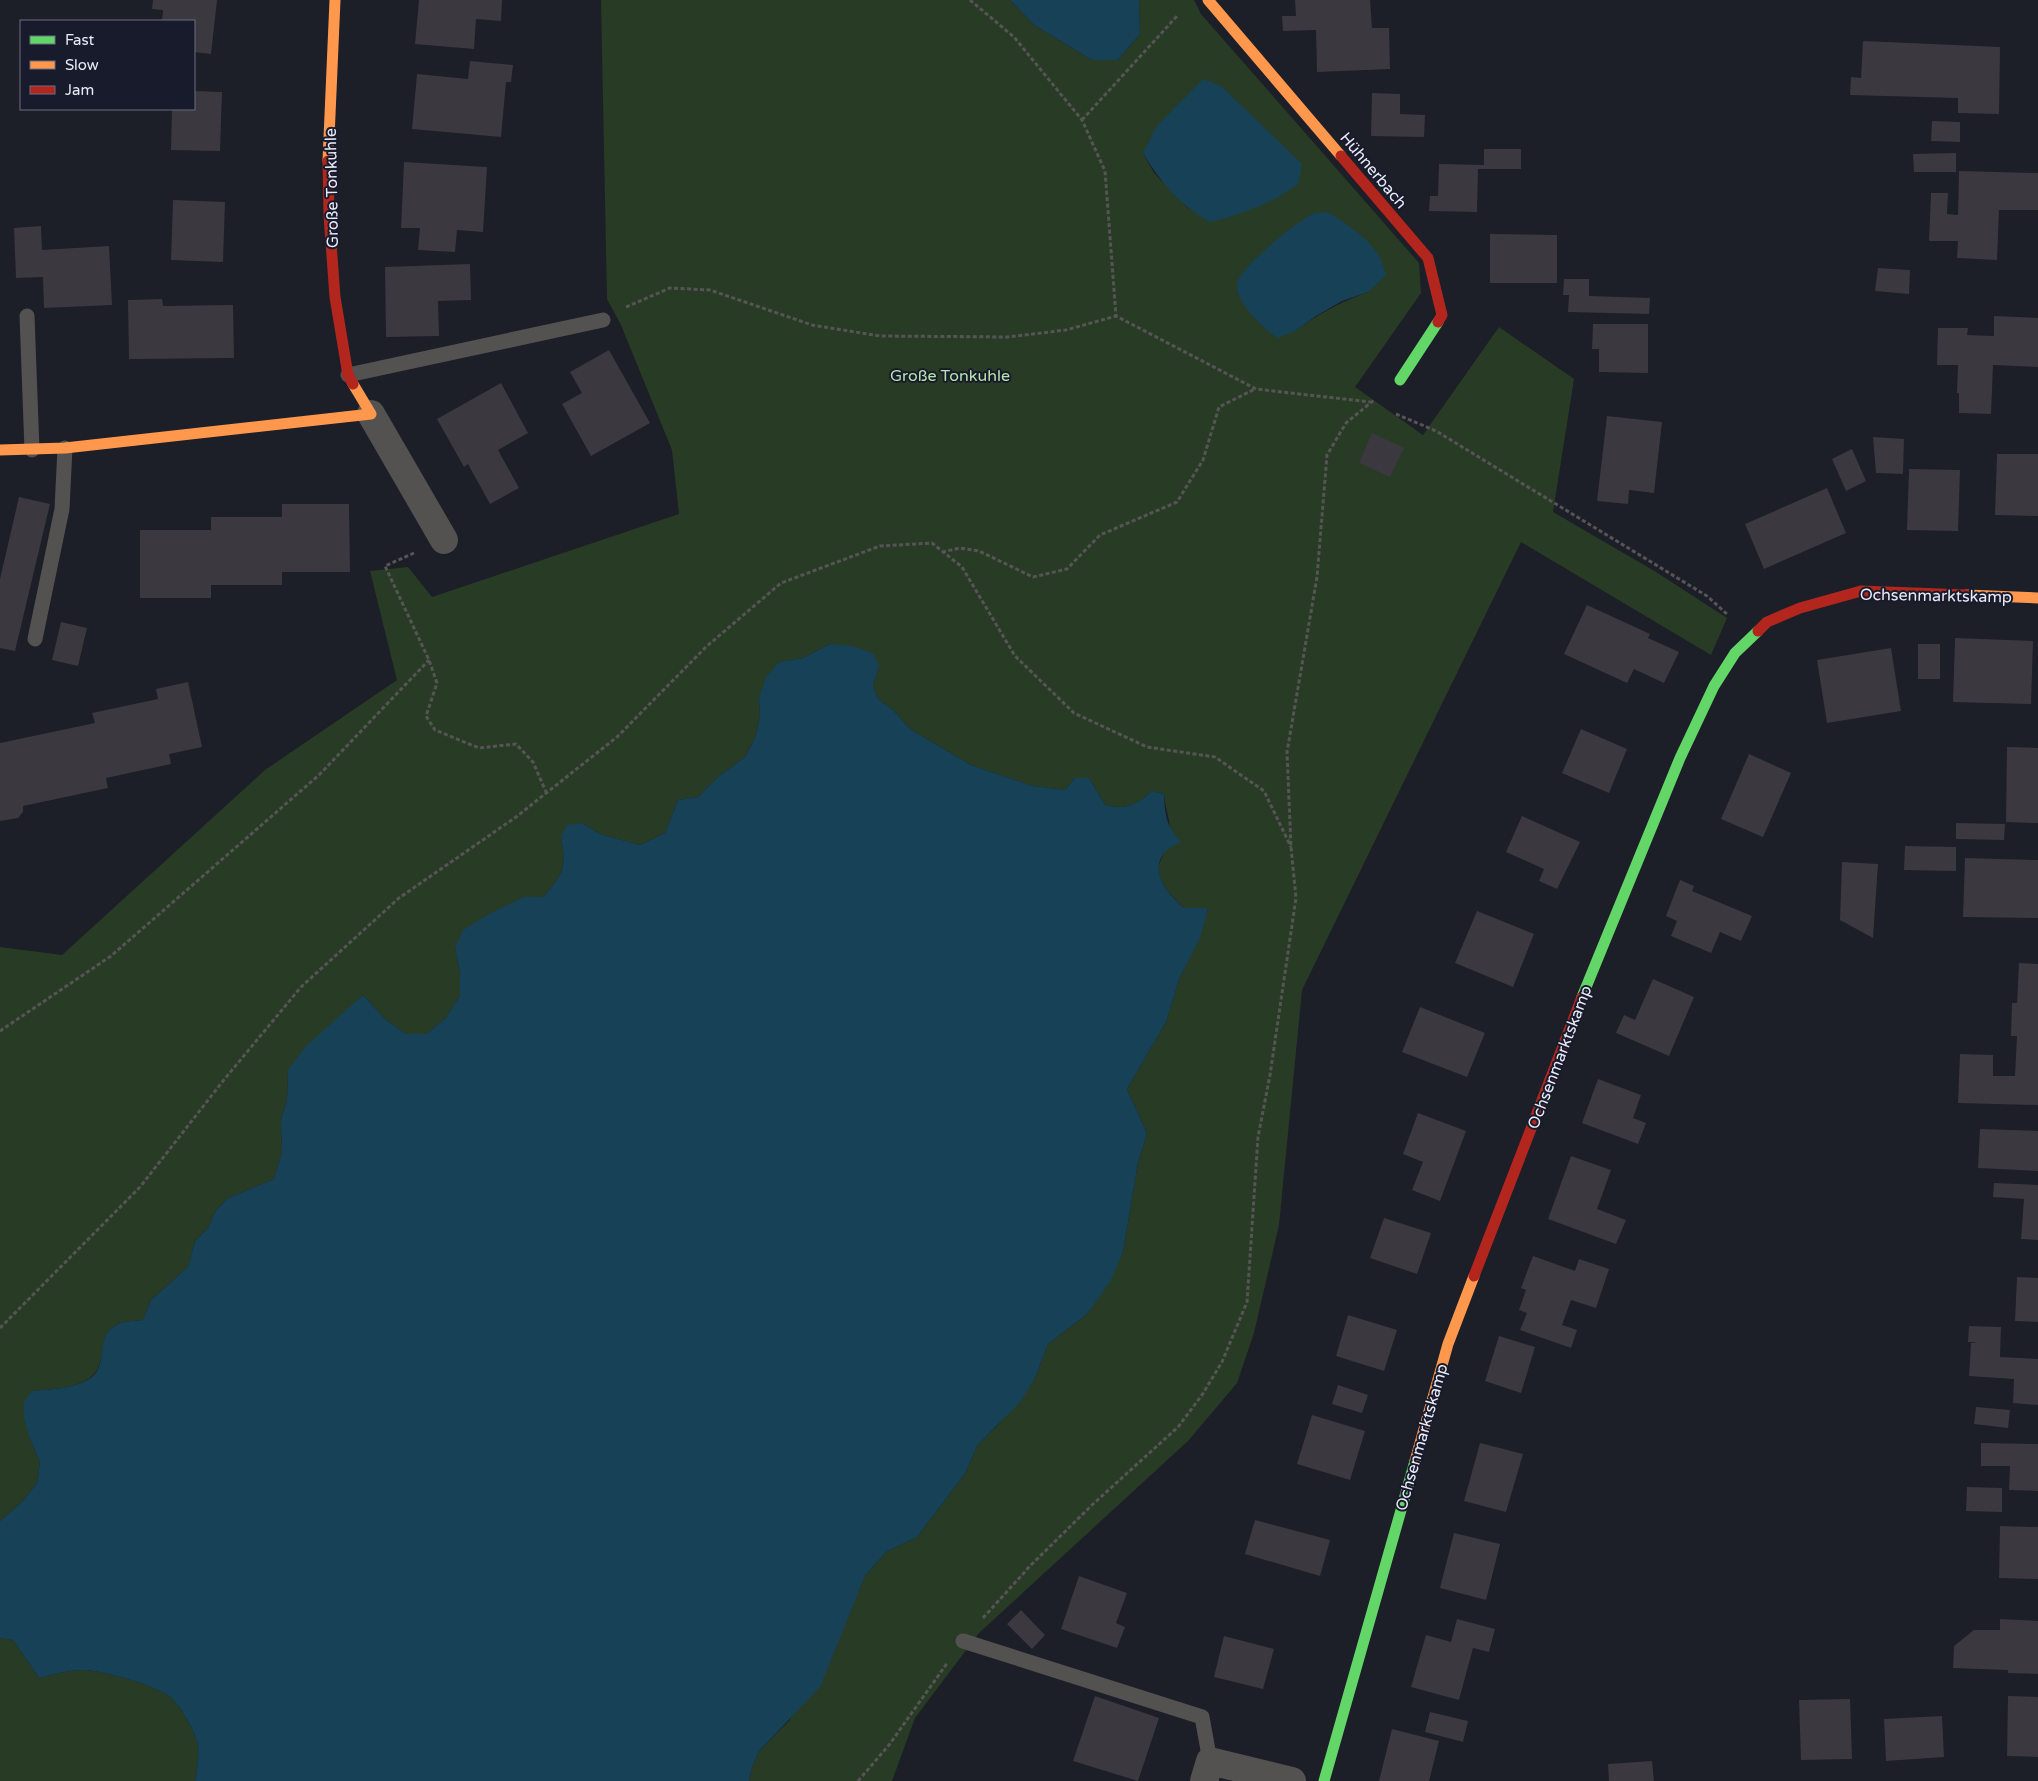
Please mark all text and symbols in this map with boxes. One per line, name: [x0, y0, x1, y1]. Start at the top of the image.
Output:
legend: [20, 20, 195, 110]
text: Fast: [65, 31, 95, 49]
text: Slow: [65, 56, 99, 74]
text: Jam: [65, 81, 94, 99]
street label: Große Tonkuhle: [321, 128, 343, 248]
street label: Hühnerbach: [1335, 128, 1411, 213]
park label: Große Tonkuhle: [890, 366, 1010, 386]
street label: Ochsenmarktskamp: [1860, 585, 2012, 607]
street label: Ochsenmarktskamp: [1523, 983, 1597, 1132]
street label: Ochsenmarktskamp: [1391, 1361, 1453, 1513]

